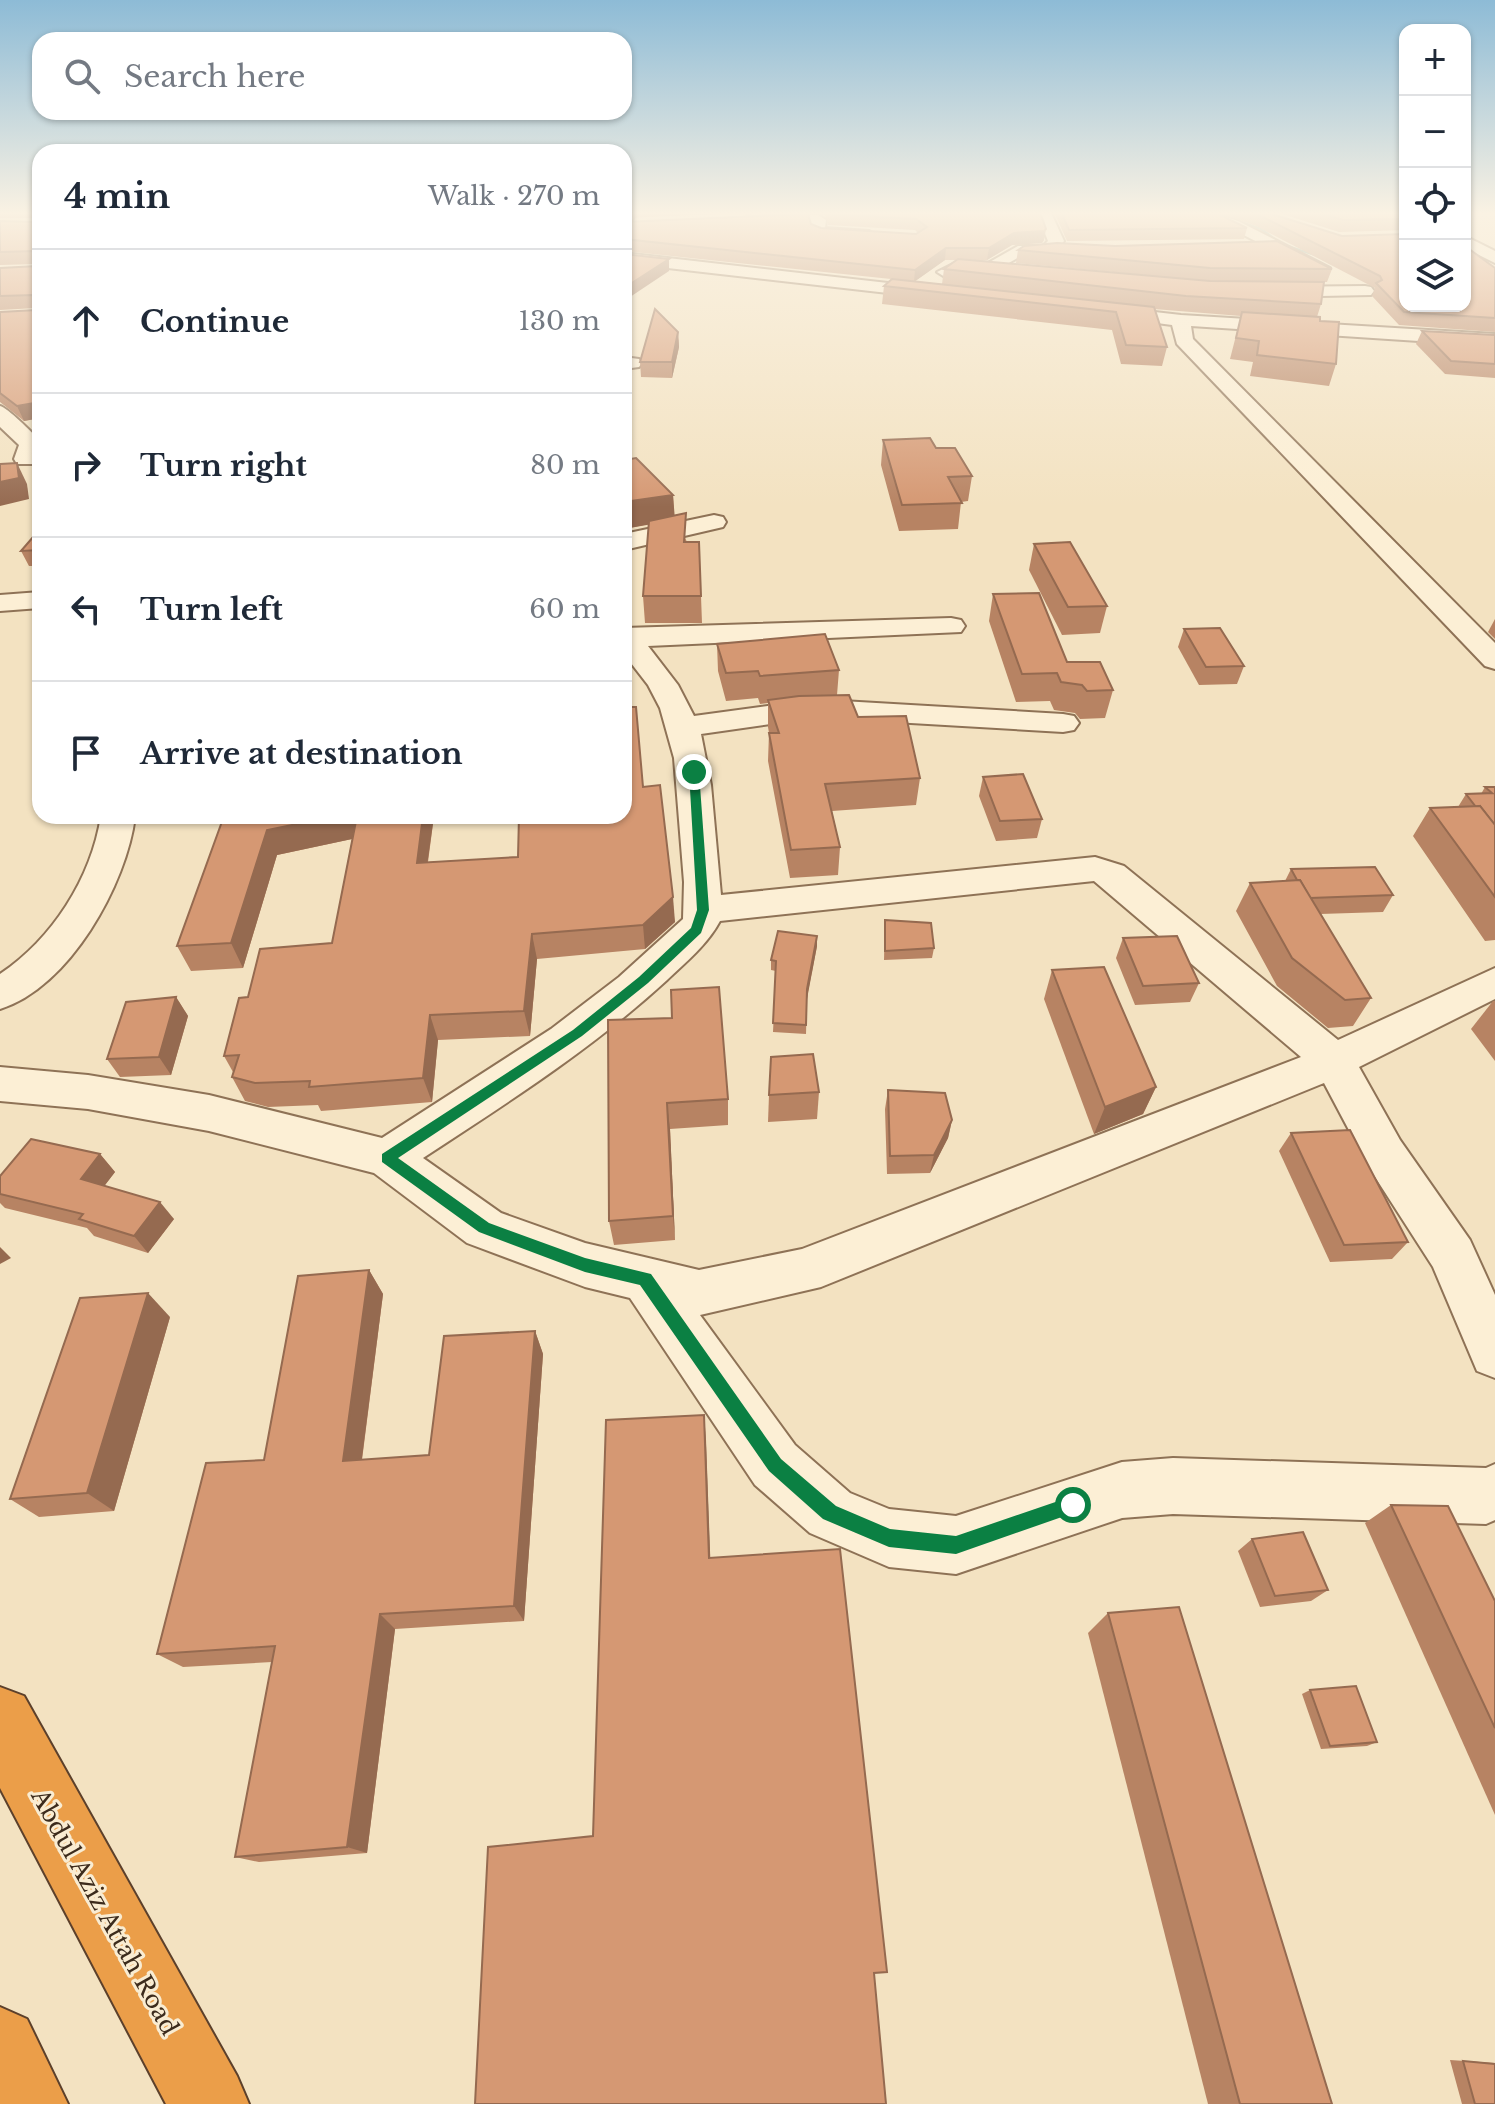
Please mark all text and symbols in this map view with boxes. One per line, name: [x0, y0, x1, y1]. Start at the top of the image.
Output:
map controls: [1399, 24, 1471, 312]
button: +: [1399, 24, 1471, 96]
search box: [32, 32, 632, 120]
icon: search: [60, 54, 104, 98]
text: Search here: [124, 58, 305, 95]
button: −: [1399, 96, 1471, 168]
button: locate: [1399, 168, 1471, 240]
text: 4 min: [64, 175, 170, 217]
text: Walk · 270 m: [428, 180, 600, 212]
button: layers: [1399, 240, 1471, 312]
icon: ahead: [64, 299, 108, 343]
text: Continue: [140, 303, 289, 340]
text: 130 m: [518, 305, 600, 337]
icon: right: [64, 443, 108, 487]
text: Turn right: [140, 447, 307, 484]
text: 80 m: [530, 449, 600, 481]
icon: left: [64, 587, 108, 631]
text: Turn left: [140, 591, 283, 628]
text: 60 m: [529, 593, 600, 625]
icon: arrive: [64, 731, 108, 775]
text: Arrive at destination: [140, 735, 463, 772]
route end: [676, 754, 712, 790]
route start: [1055, 1487, 1091, 1523]
street label: Abdul Aziz Attah Road: [25, 1783, 185, 2040]

